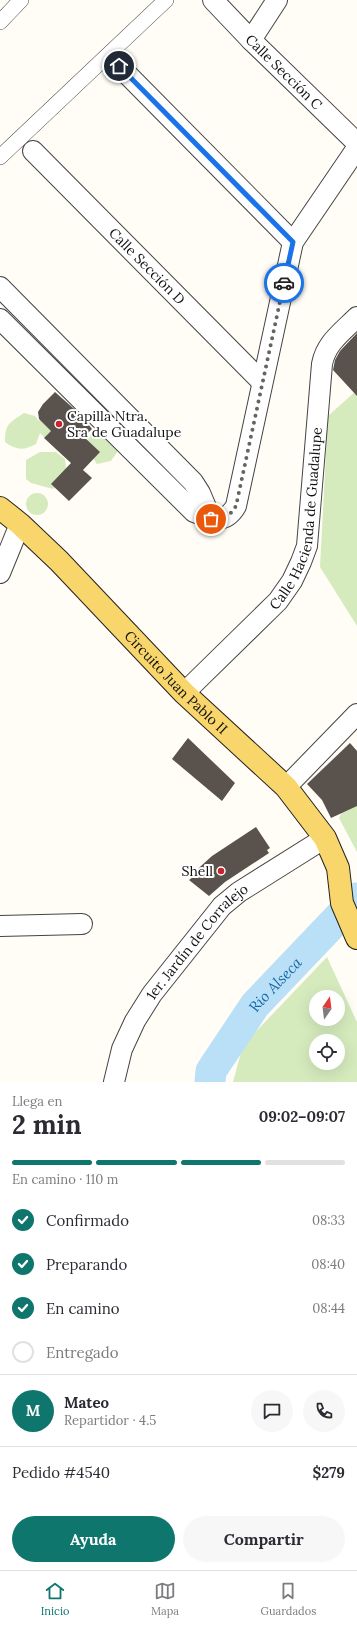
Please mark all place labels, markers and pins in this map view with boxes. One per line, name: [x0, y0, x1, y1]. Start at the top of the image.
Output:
pin: [102, 49, 136, 83]
place label: Capilla Ntra. Sra de Guadalupe: [67, 407, 182, 441]
marker: Capilla Ntra. Sra de Guadalupe: [54, 419, 64, 429]
pin: [194, 502, 228, 536]
place label: Shell: [181, 862, 213, 880]
marker: Shell: [216, 866, 226, 876]

